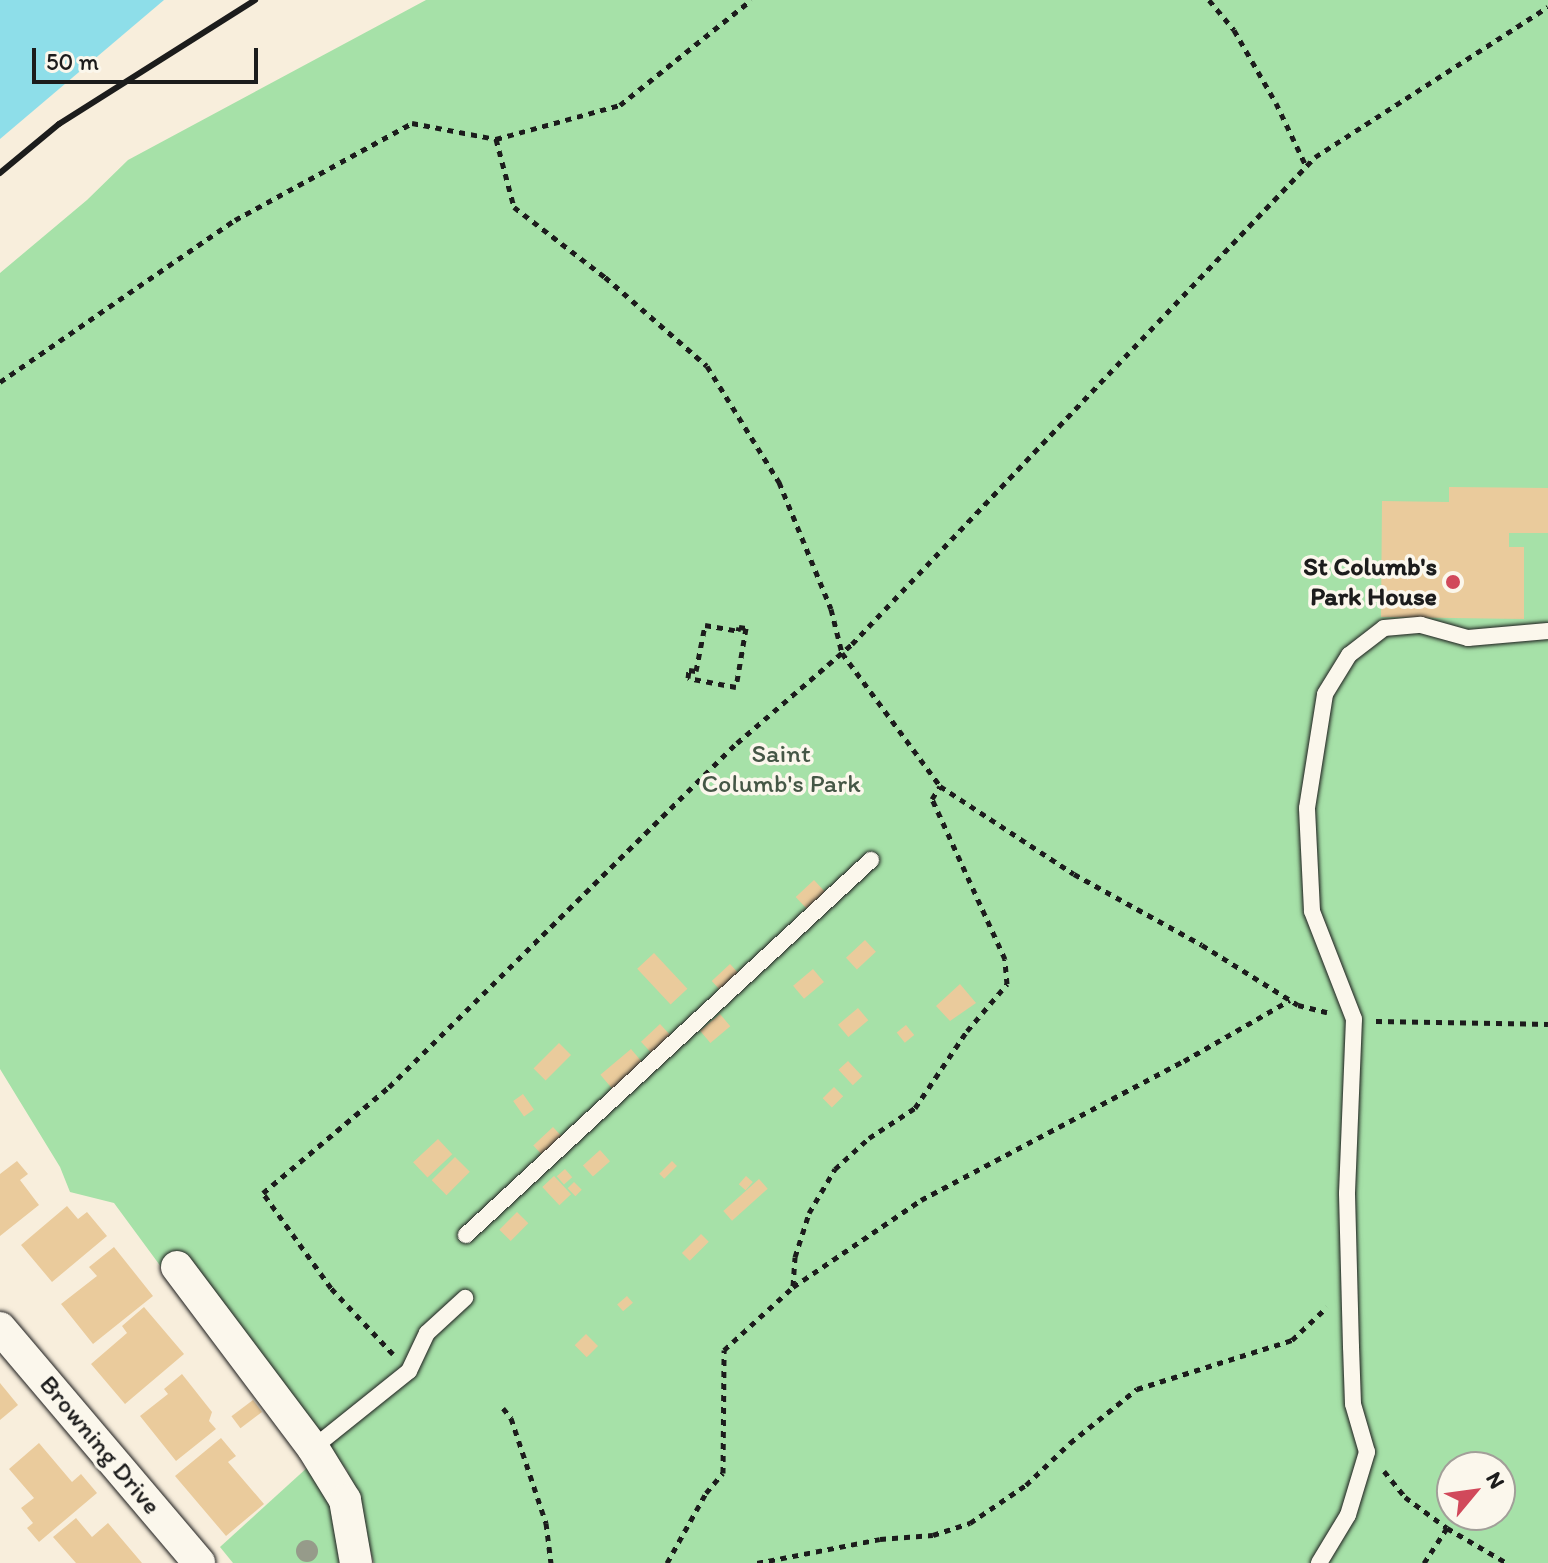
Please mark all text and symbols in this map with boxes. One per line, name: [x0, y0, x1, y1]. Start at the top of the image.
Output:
scale bar: [36, 32, 262, 82]
text: 50 m: [46, 47, 99, 76]
place label: St Columb's Park House: [1304, 551, 1437, 612]
marker: St Columb's Park House: [1444, 573, 1462, 591]
park label: Saint Columb's Park: [701, 738, 861, 800]
street label: Browning Drive: [33, 1369, 167, 1521]
north arrow: [1436, 1451, 1516, 1531]
text: N: [1480, 1467, 1511, 1493]

